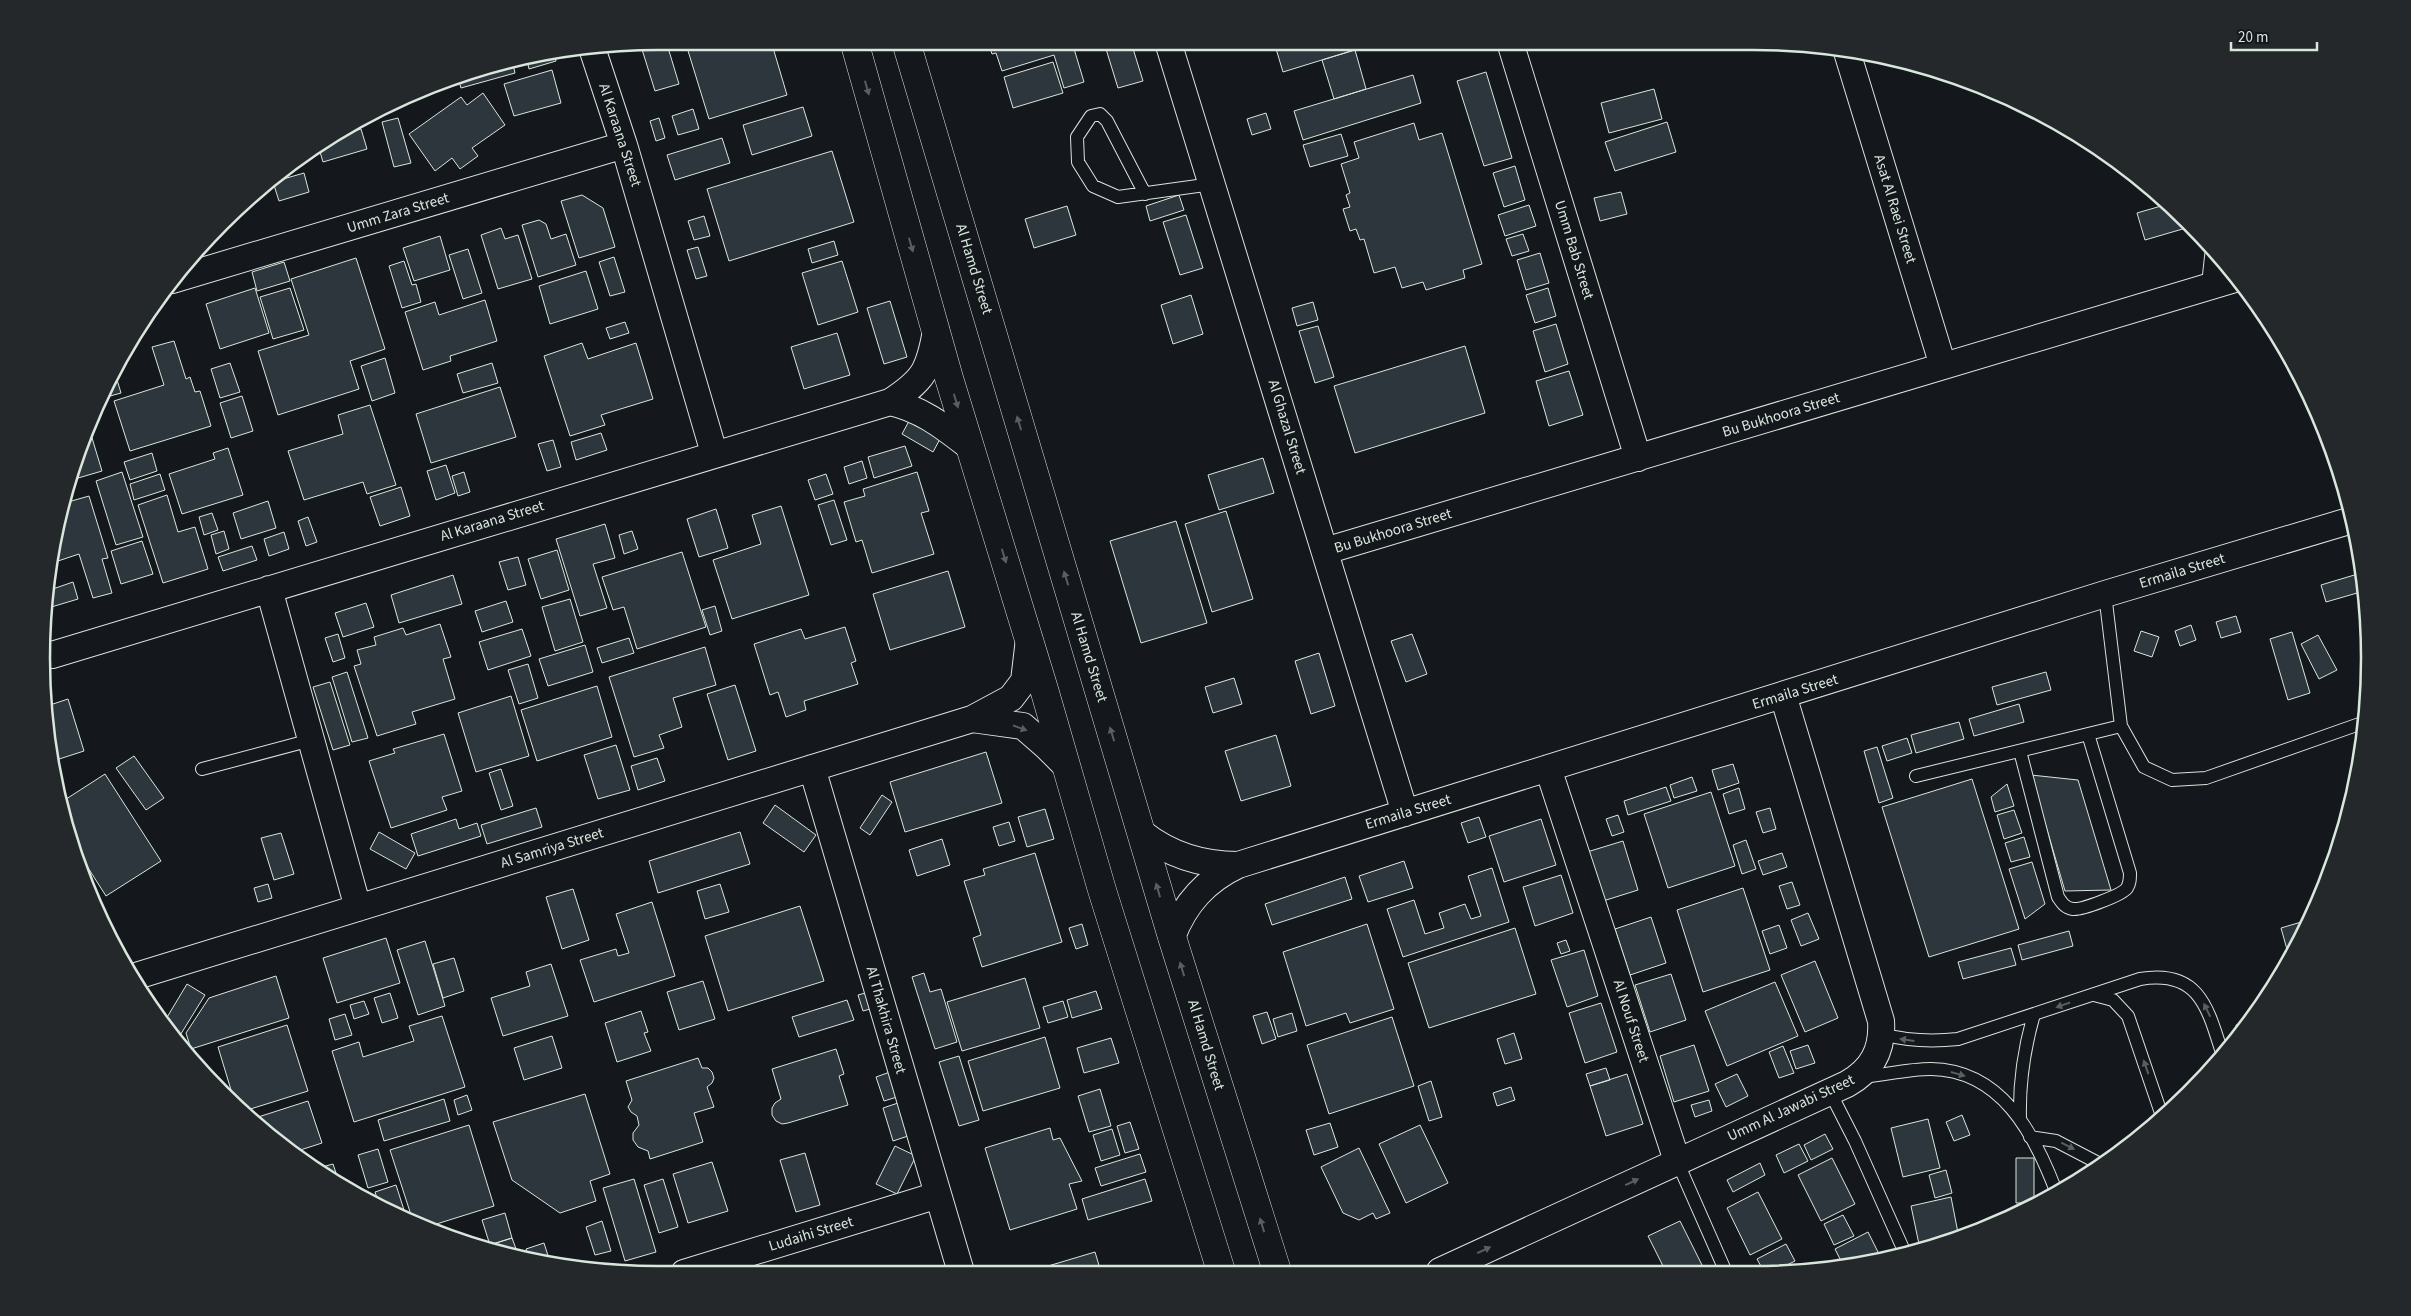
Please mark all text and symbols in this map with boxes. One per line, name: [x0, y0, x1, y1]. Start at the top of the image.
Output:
scale bar: [2231, 20, 2317, 52]
text: 20 m: [2238, 27, 2268, 48]
street label: Al Karaana Street: [593, 81, 647, 189]
one-way arrow: [863, 81, 871, 96]
street label: Asat Al Raei Street: [1868, 152, 1922, 266]
street label: Umm Zara Street: [344, 187, 452, 239]
street label: Umm Bab Street: [1549, 198, 1599, 302]
street label: Al Hamd Street: [950, 221, 998, 317]
one-way arrow: [908, 237, 916, 252]
street label: Al Ghazal Street: [1263, 377, 1311, 477]
street label: Bu Bukhoora Street: [1720, 387, 1842, 443]
one-way arrow: [952, 394, 960, 409]
one-way arrow: [1015, 415, 1023, 430]
street label: Al Karaana Street: [438, 495, 546, 547]
street label: Bu Bukhoora Street: [1332, 503, 1454, 559]
street label: Ermaila Street: [2136, 548, 2228, 594]
one-way arrow: [1000, 549, 1008, 564]
one-way arrow: [1061, 571, 1069, 586]
street label: Al Hamd Street: [1065, 609, 1113, 705]
street label: Ermaila Street: [1749, 669, 1841, 715]
one-way arrow: [1013, 724, 1028, 732]
one-way arrow: [1108, 727, 1116, 742]
street label: Ermaila Street: [1362, 789, 1454, 835]
street label: Al Samriya Street: [498, 822, 606, 874]
one-way arrow: [1154, 882, 1162, 897]
one-way arrow: [1178, 962, 1186, 977]
street label: Al Thakhira Street: [861, 964, 911, 1076]
street label: Al Nouf Street: [1608, 977, 1654, 1065]
street label: Al Hamd Street: [1182, 997, 1230, 1093]
one-way arrow: [2056, 1002, 2071, 1009]
one-way arrow: [2203, 1003, 2211, 1017]
one-way arrow: [1898, 1035, 1914, 1043]
one-way arrow: [2141, 1059, 2149, 1074]
street label: Umm Al Jawabi Street: [1724, 1069, 1858, 1147]
one-way arrow: [1950, 1070, 1966, 1078]
one-way arrow: [2061, 1142, 2075, 1150]
one-way arrow: [1625, 1178, 1639, 1186]
street label: Ludaihi Street: [766, 1211, 856, 1257]
one-way arrow: [1258, 1217, 1265, 1232]
one-way arrow: [1477, 1246, 1491, 1254]

